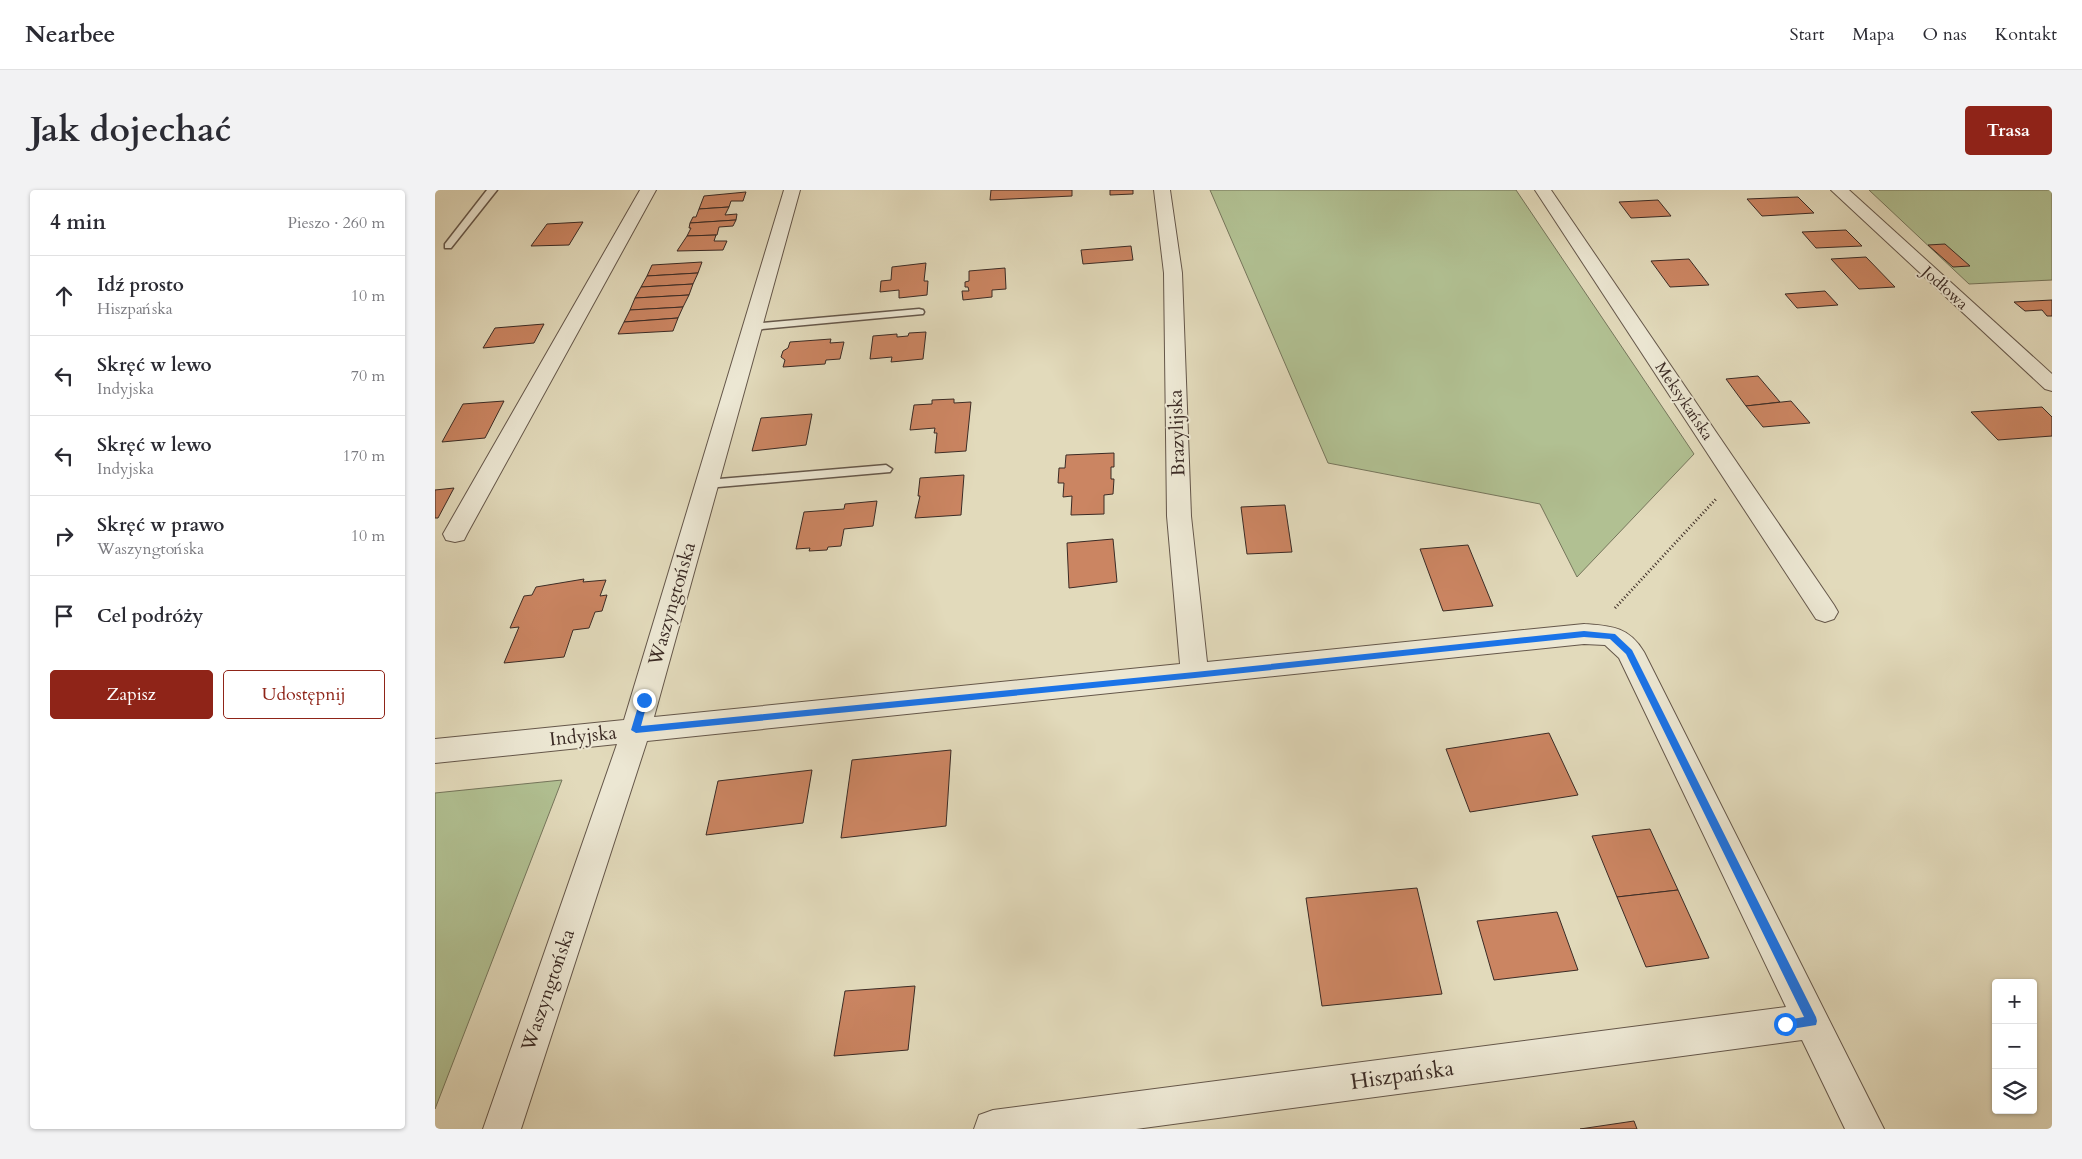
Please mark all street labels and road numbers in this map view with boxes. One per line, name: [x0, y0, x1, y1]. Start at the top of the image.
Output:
street label: Jodłowa: [1916, 260, 1973, 315]
street label: Meksykańska: [1650, 357, 1718, 445]
street label: Brazylijska: [1162, 389, 1192, 477]
street label: Waszyngtońska: [642, 539, 702, 670]
street label: Indyjska: [548, 720, 618, 752]
street label: Waszyngtońska: [515, 926, 581, 1055]
street label: Hiszpańska: [1348, 1053, 1456, 1097]

